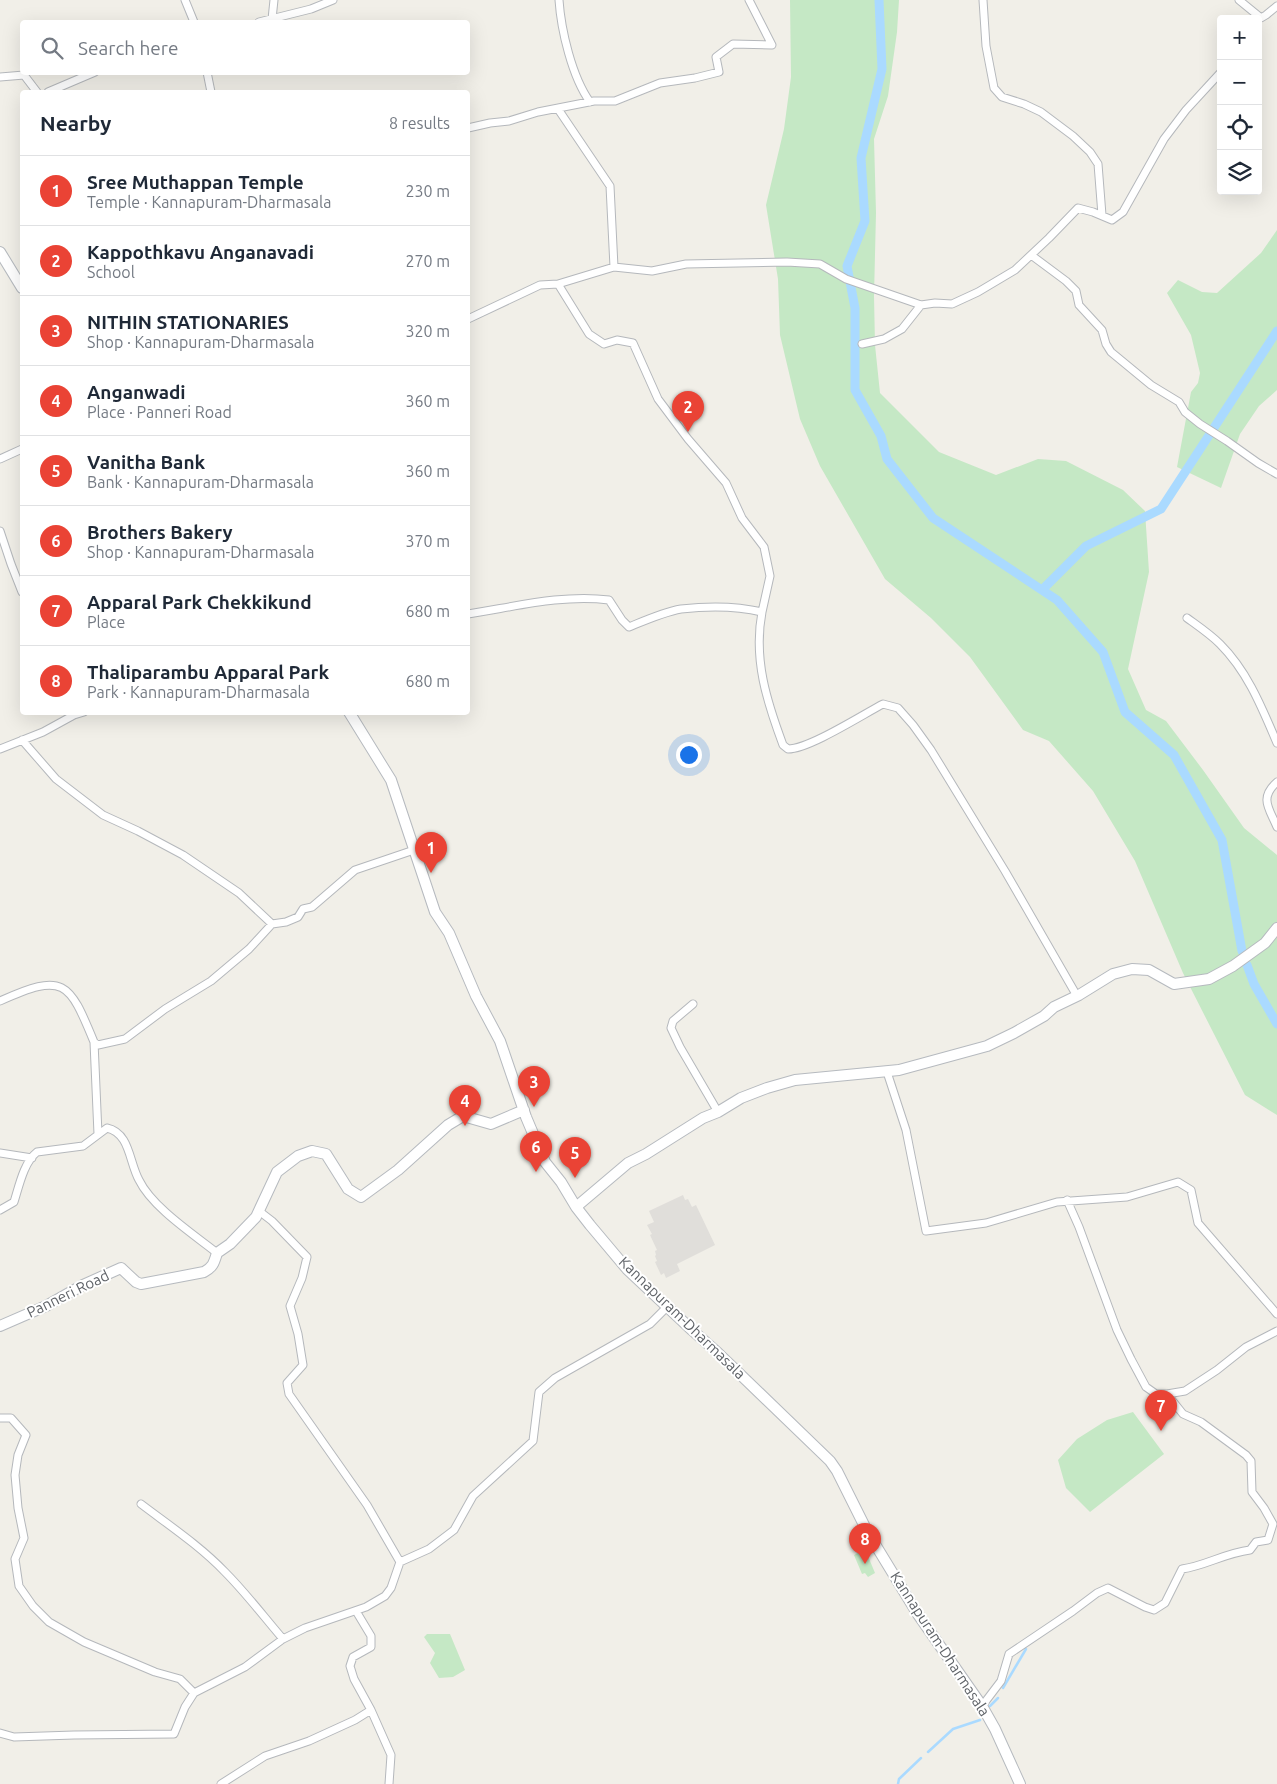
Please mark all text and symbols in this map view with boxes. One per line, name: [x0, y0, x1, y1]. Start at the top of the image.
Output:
map controls: [1217, 15, 1262, 195]
button: +: [1217, 15, 1262, 60]
search box: [20, 20, 470, 75]
icon: search: [38, 34, 66, 62]
text: Search here: [78, 37, 178, 59]
button: −: [1217, 60, 1262, 105]
button: locate: [1217, 105, 1262, 150]
text: Nearby: [40, 111, 111, 135]
text: 8 results: [389, 114, 450, 132]
button: layers: [1217, 150, 1262, 195]
text: Sree Muthappan Temple: [87, 171, 304, 193]
text: 1: [51, 182, 61, 200]
text: 230 m: [405, 182, 450, 200]
text: Temple · Kannapuram-Dharmasala: [87, 193, 331, 211]
text: Kappothkavu Anganavadi: [87, 241, 314, 263]
text: 2: [51, 252, 61, 270]
text: 270 m: [405, 252, 450, 270]
text: School: [87, 263, 135, 281]
text: NITHIN STATIONARIES: [87, 311, 289, 333]
text: 3: [51, 322, 61, 340]
text: 320 m: [405, 322, 450, 340]
text: Shop · Kannapuram-Dharmasala: [87, 333, 315, 351]
text: Anganwadi: [87, 381, 186, 403]
pin: 2: [672, 391, 704, 432]
text: 4: [51, 392, 61, 410]
text: 360 m: [405, 392, 450, 410]
text: Place · Panneri Road: [87, 403, 232, 421]
text: Vanitha Bank: [87, 451, 205, 473]
text: 5: [51, 462, 61, 480]
text: 360 m: [405, 462, 450, 480]
text: Bank · Kannapuram-Dharmasala: [87, 473, 314, 491]
text: Brothers Bakery: [87, 521, 233, 543]
text: 6: [51, 532, 61, 550]
text: 370 m: [405, 532, 450, 550]
text: Shop · Kannapuram-Dharmasala: [87, 543, 315, 561]
text: Apparal Park Chekkikund: [87, 591, 312, 613]
text: 7: [51, 602, 61, 620]
text: 680 m: [405, 602, 450, 620]
text: Place: [87, 613, 125, 631]
text: Thaliparambu Apparal Park: [87, 661, 329, 683]
text: 8: [51, 672, 61, 690]
text: 680 m: [405, 672, 450, 690]
text: Park · Kannapuram-Dharmasala: [87, 683, 310, 701]
your location: [676, 742, 702, 768]
pin: 1: [415, 832, 447, 873]
pin: 3: [518, 1066, 550, 1107]
pin: 4: [449, 1085, 481, 1126]
pin: 6: [520, 1131, 552, 1172]
pin: 5: [559, 1137, 591, 1178]
street label: Kannapuram-Dharmasala: [616, 1253, 749, 1382]
street label: Panneri Road: [24, 1266, 112, 1321]
pin: 7: [1145, 1390, 1177, 1431]
pin: 8: [849, 1523, 881, 1564]
street label: Kannapuram-Dharmasala: [887, 1568, 994, 1719]

